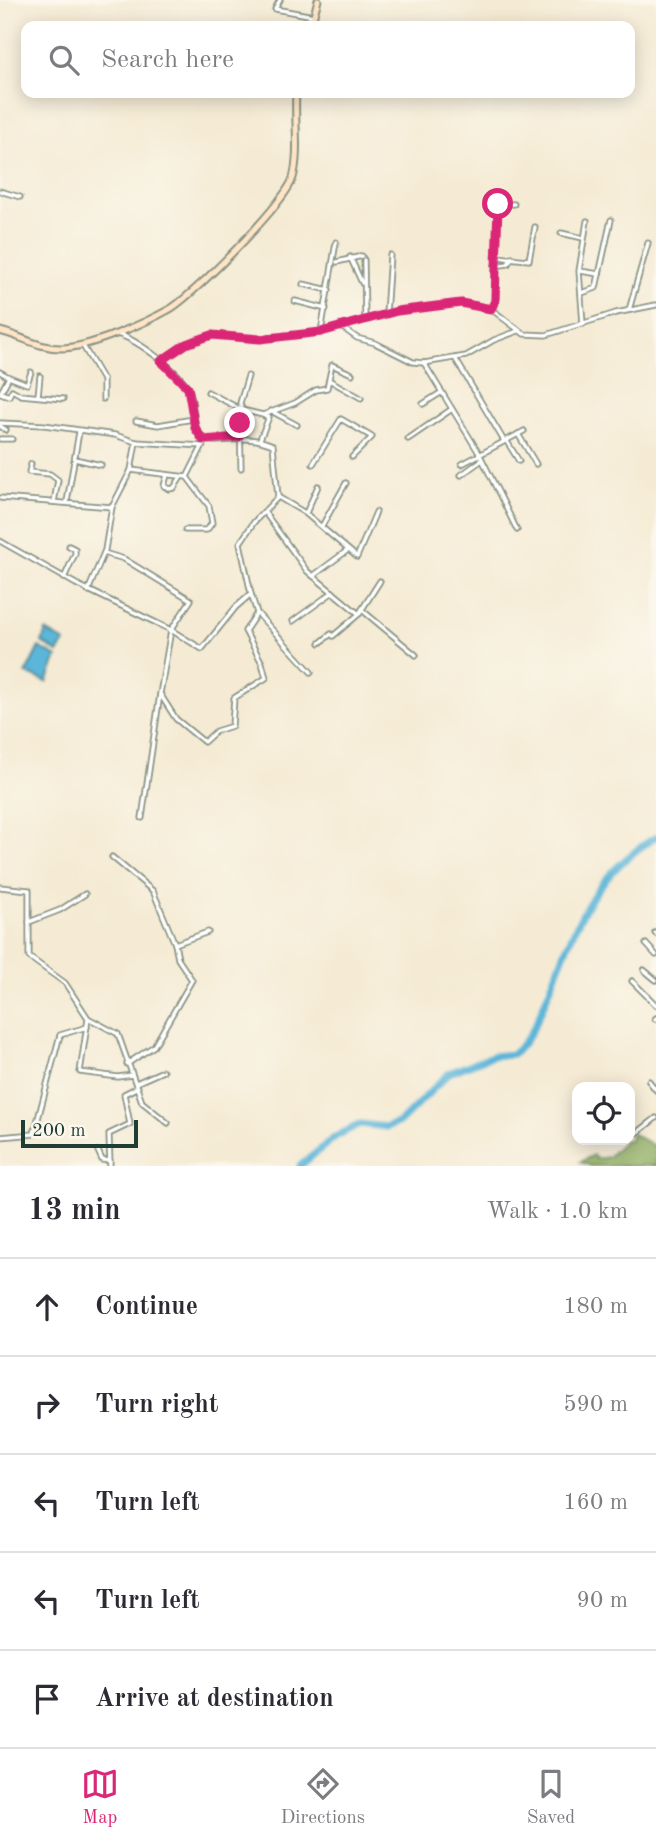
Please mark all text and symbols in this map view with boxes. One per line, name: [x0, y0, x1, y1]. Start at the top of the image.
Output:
search box: [21, 21, 635, 98]
icon: search: [45, 41, 83, 79]
text: Search here: [101, 47, 234, 73]
route start: [482, 188, 513, 219]
route end: [224, 407, 255, 438]
map controls: [572, 1082, 635, 1145]
button: locate: [572, 1082, 635, 1145]
scale bar: [21, 1117, 138, 1149]
text: 200 m: [32, 1122, 85, 1141]
text: 13 min: [28, 1196, 121, 1226]
text: Walk · 1.0 km: [487, 1200, 628, 1223]
icon: ahead: [28, 1288, 66, 1326]
text: Continue: [95, 1294, 198, 1320]
text: 180 m: [563, 1295, 628, 1318]
icon: right: [28, 1386, 66, 1424]
text: Turn right: [95, 1392, 218, 1418]
text: 590 m: [563, 1393, 628, 1416]
icon: left: [28, 1484, 66, 1522]
text: Turn left: [95, 1490, 200, 1516]
text: 160 m: [563, 1491, 628, 1514]
icon: left: [28, 1582, 66, 1620]
text: Turn left: [95, 1588, 200, 1614]
text: 90 m: [577, 1589, 628, 1612]
icon: arrive: [28, 1680, 66, 1718]
text: Arrive at destination: [95, 1686, 334, 1712]
tab: Map: [81, 1765, 119, 1830]
tab: Directions: [281, 1765, 365, 1830]
tab: Saved: [527, 1765, 575, 1830]

